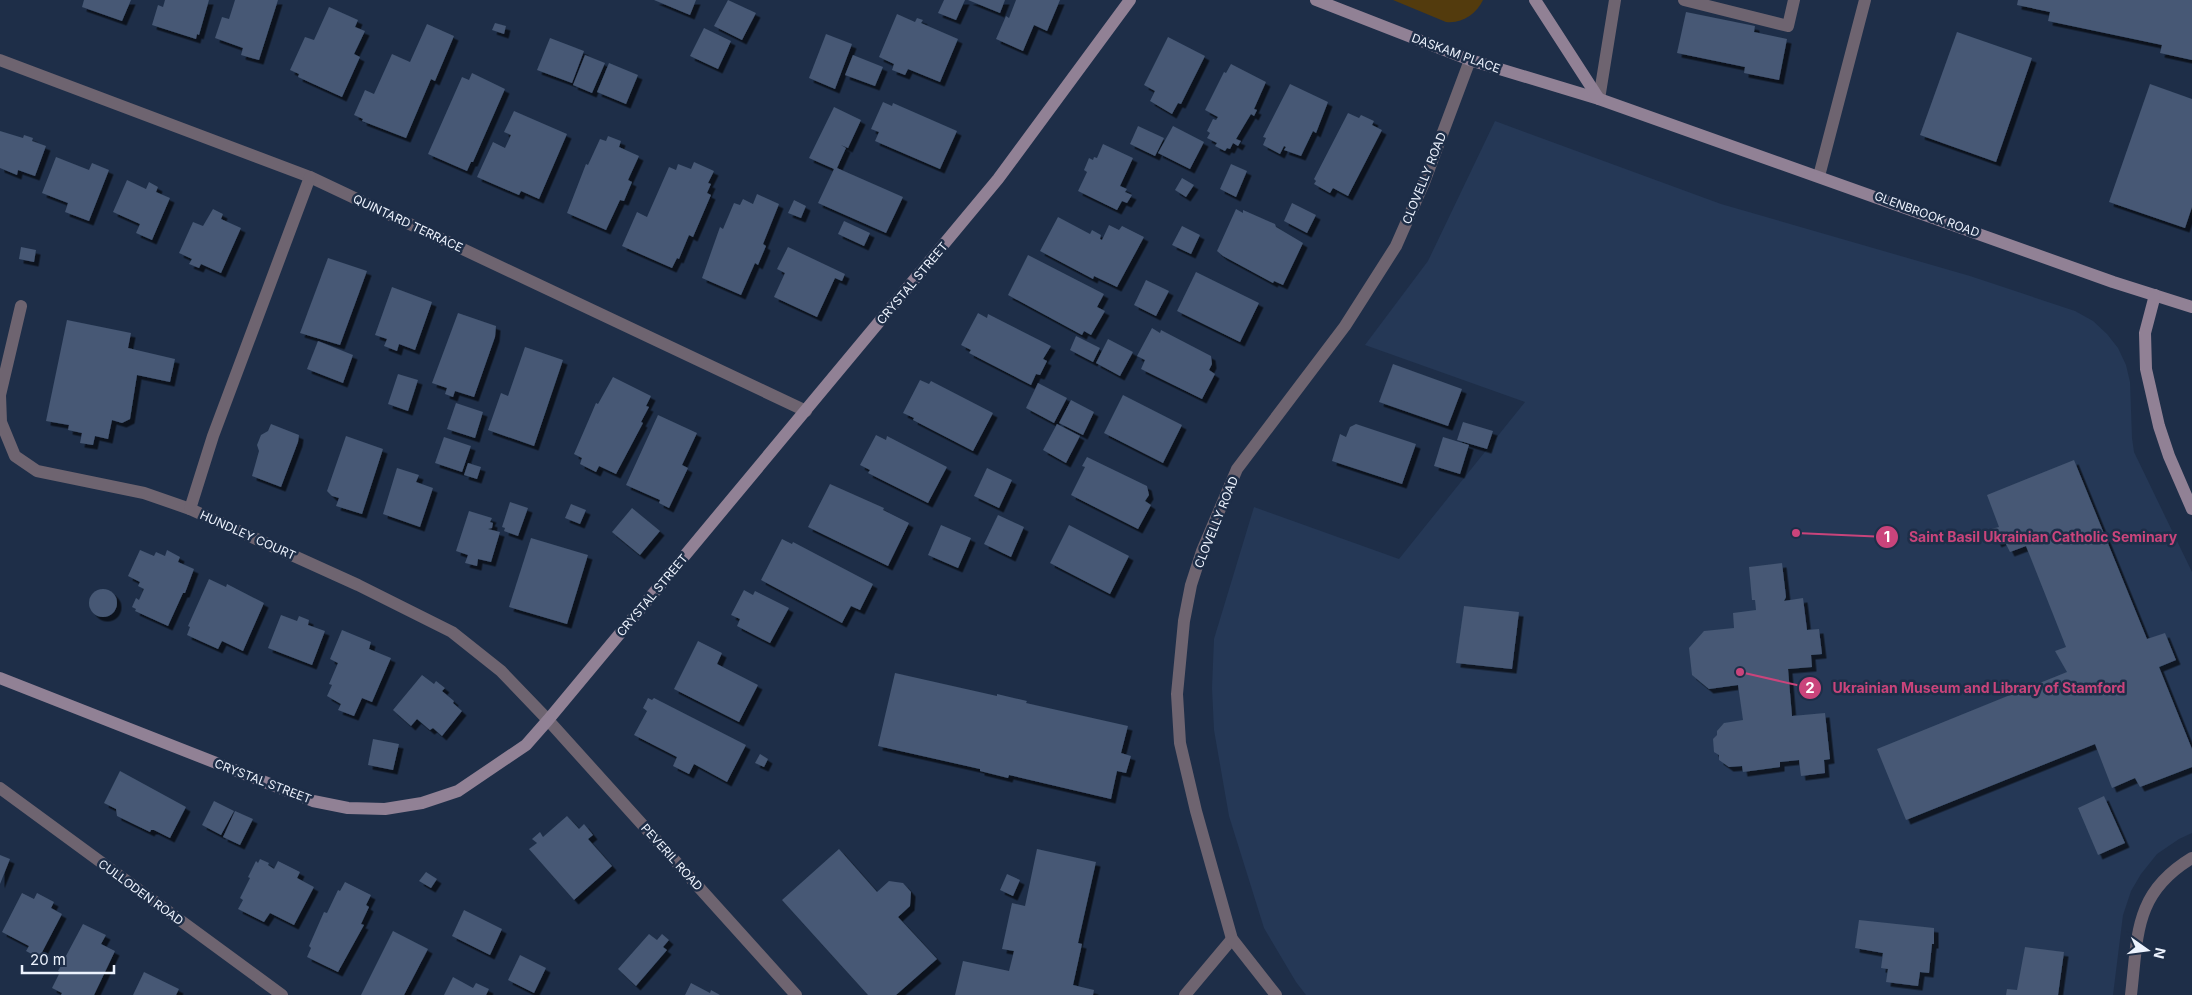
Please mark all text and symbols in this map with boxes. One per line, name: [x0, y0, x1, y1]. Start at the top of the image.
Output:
street label: DASKAM PLACE: [1410, 30, 1502, 76]
street label: CLOVELLY ROAD: [1399, 130, 1449, 226]
street label: GLENBROOK ROAD: [1872, 188, 1982, 240]
street label: QUINTARD TERRACE: [351, 191, 465, 255]
street label: CRYSTAL STREET: [873, 239, 951, 327]
street label: CLOVELLY ROAD: [1191, 474, 1241, 570]
street label: HUNDLEY COURT: [198, 507, 299, 563]
callout: Saint Basil Ukrainian Catholic Seminary: [1874, 522, 2187, 551]
text: 1: [1884, 527, 1890, 546]
text: Saint Basil Ukrainian Catholic Seminary: [1909, 528, 2178, 545]
street label: CRYSTAL STREET: [613, 551, 691, 639]
callout: Ukrainian Museum and Library of Stamford: [1798, 673, 2136, 702]
text: 2: [1805, 678, 1815, 697]
text: Ukrainian Museum and Library of Stamford: [1833, 679, 2125, 696]
street label: CRYSTAL STREET: [212, 756, 314, 806]
street label: PEVERIL ROAD: [638, 820, 706, 894]
street label: CULLODEN ROAD: [95, 856, 187, 928]
north arrow: [2122, 925, 2172, 975]
scale bar: [22, 942, 115, 974]
text: N: [2151, 946, 2170, 960]
text: 20 m: [30, 950, 66, 969]

